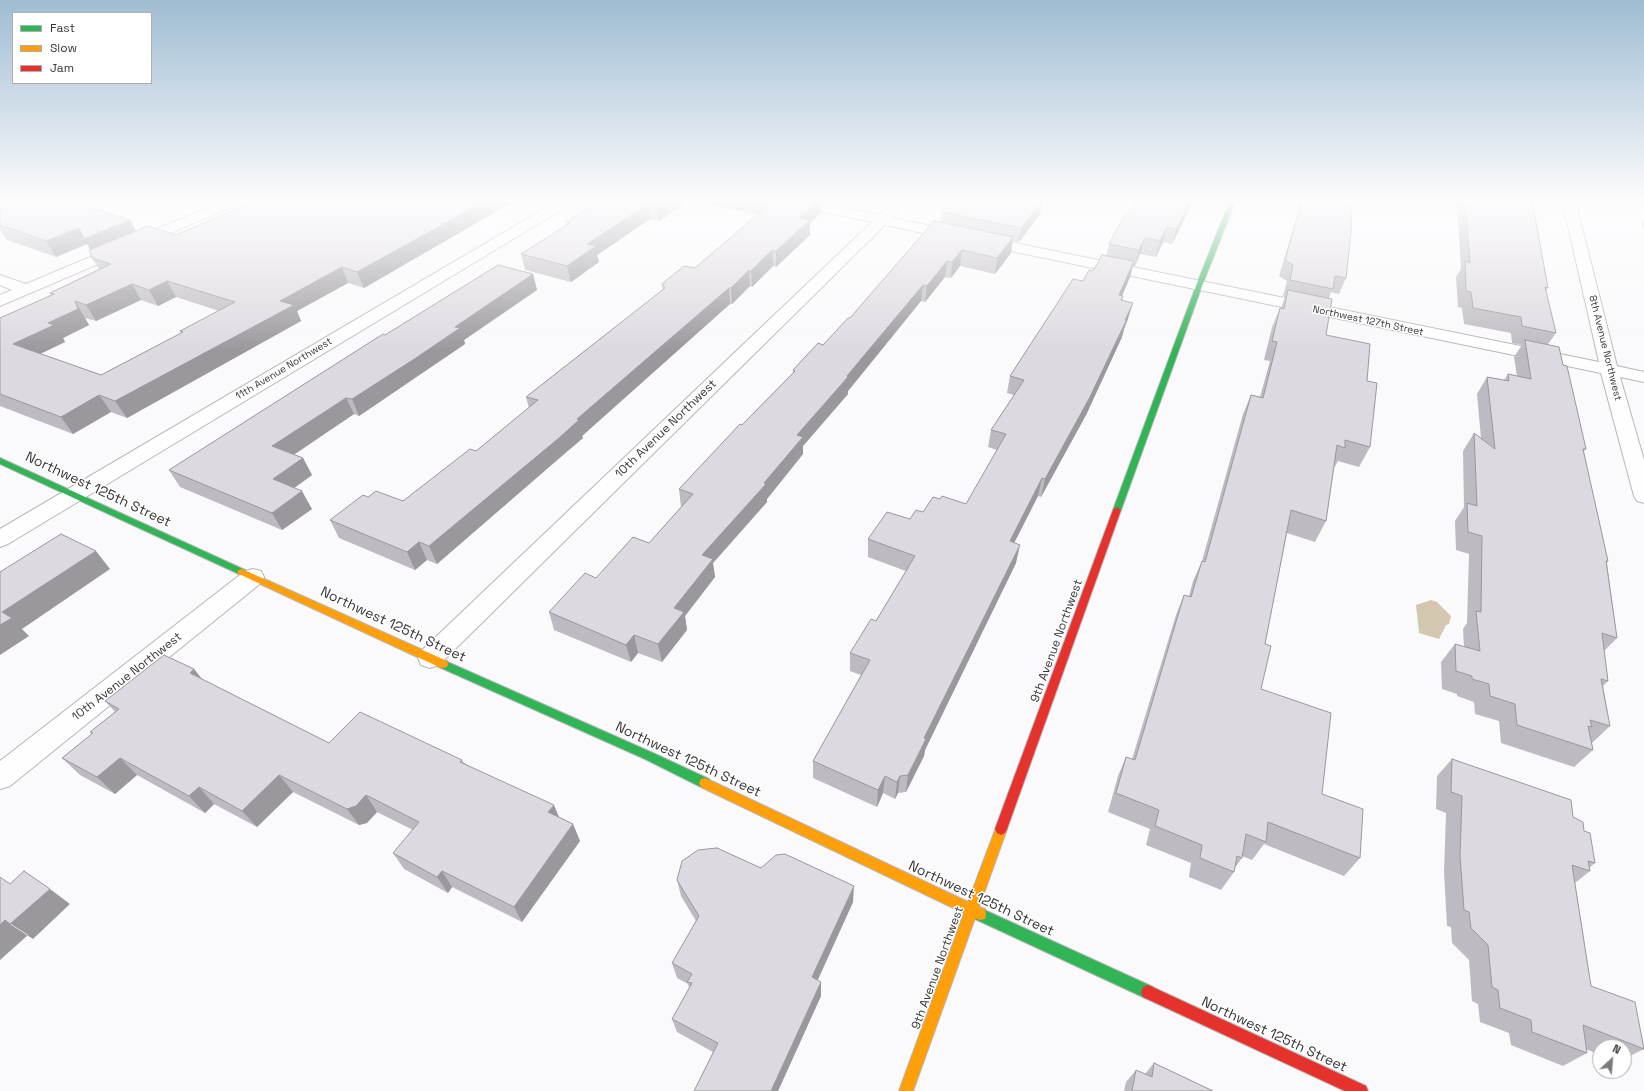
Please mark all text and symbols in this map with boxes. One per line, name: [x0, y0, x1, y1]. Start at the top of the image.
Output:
legend: [12, 12, 152, 84]
text: Fast: [50, 20, 75, 36]
text: Slow: [50, 40, 77, 56]
text: Jam: [50, 60, 74, 76]
street label: 8th Avenue Northwest: [1586, 294, 1624, 402]
street label: Northwest 127th Street: [1311, 303, 1425, 339]
street label: 11th Avenue Northwest: [234, 335, 334, 403]
street label: 10th Avenue Northwest: [612, 377, 720, 481]
street label: Northwest 125th Street: [22, 449, 174, 531]
street label: 9th Avenue Northwest: [1028, 578, 1086, 704]
street label: Northwest 125th Street: [317, 584, 469, 666]
street label: 10th Avenue Northwest: [69, 630, 185, 724]
street label: Northwest 125th Street: [612, 719, 764, 801]
street label: Northwest 125th Street: [905, 858, 1057, 940]
street label: 9th Avenue Northwest: [909, 905, 967, 1031]
street label: Northwest 125th Street: [1198, 994, 1350, 1076]
north arrow: [1592, 1039, 1632, 1079]
text: N: [1610, 1041, 1623, 1057]

